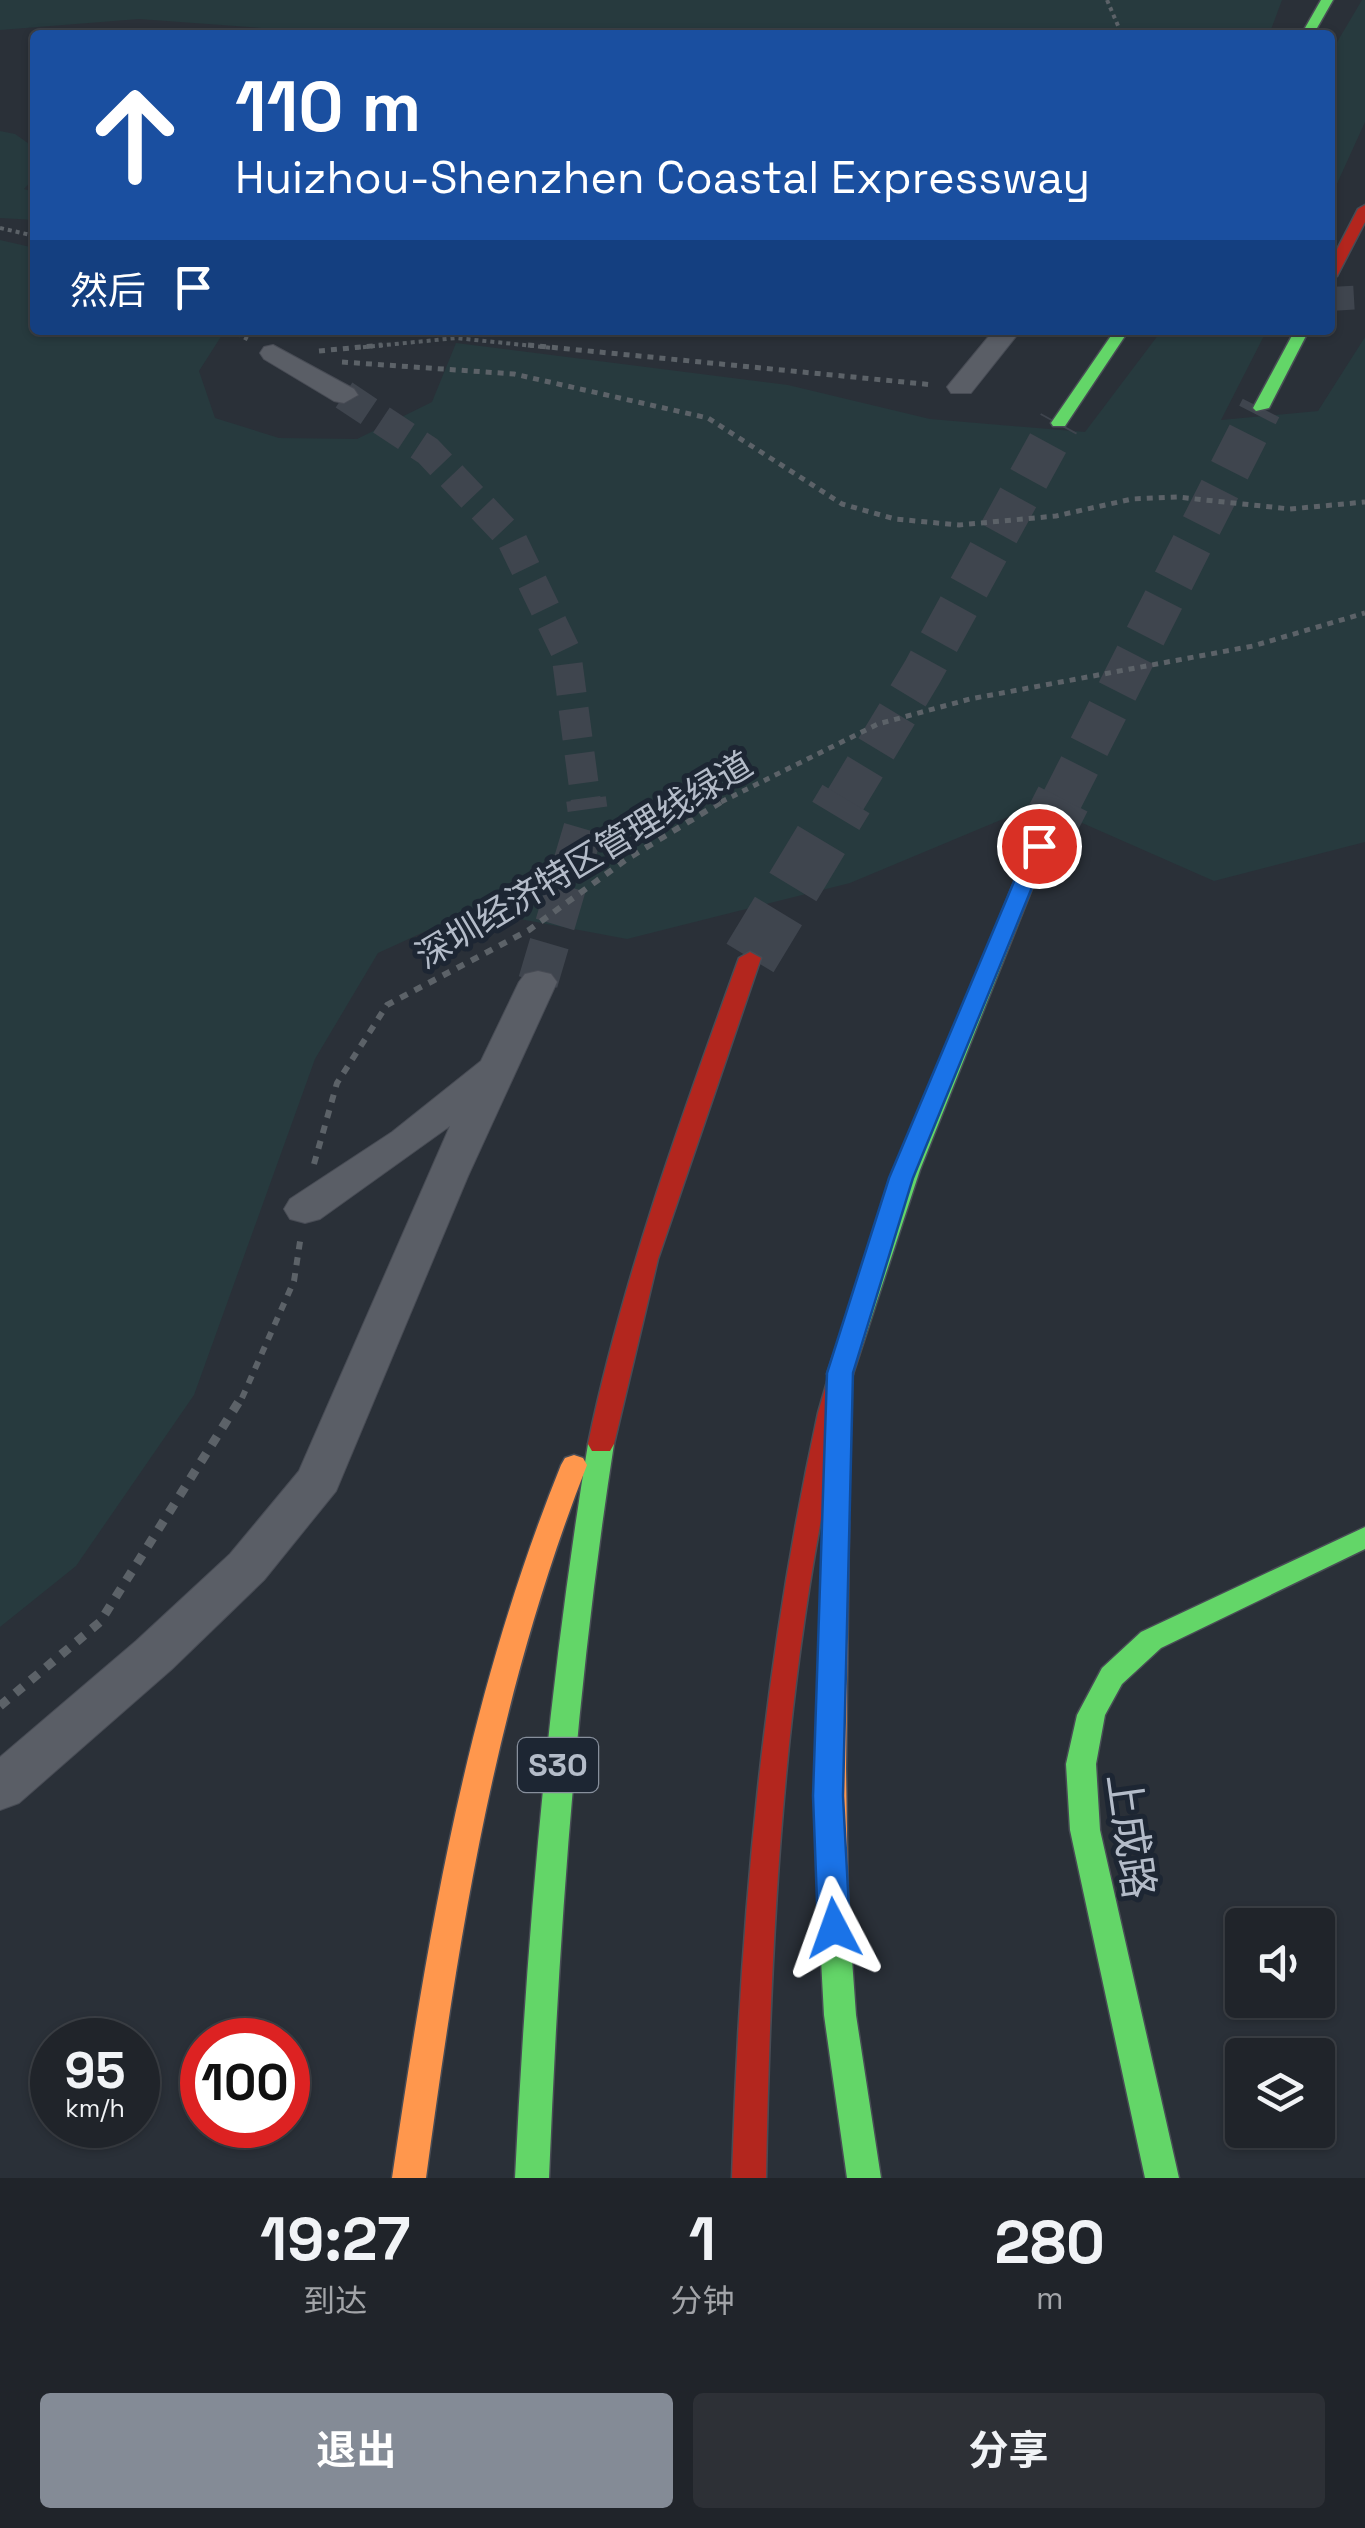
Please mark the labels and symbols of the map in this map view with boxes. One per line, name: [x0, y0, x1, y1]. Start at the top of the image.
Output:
street label: 深圳经济特区管理线绿道: [408, 742, 760, 978]
pin: [997, 804, 1082, 889]
road number: S30: [518, 1738, 598, 1792]
street label: 上成路: [1096, 1770, 1166, 1902]
position arrow: [782, 1876, 886, 1980]
speed limit sign: 100: [180, 2018, 310, 2148]

